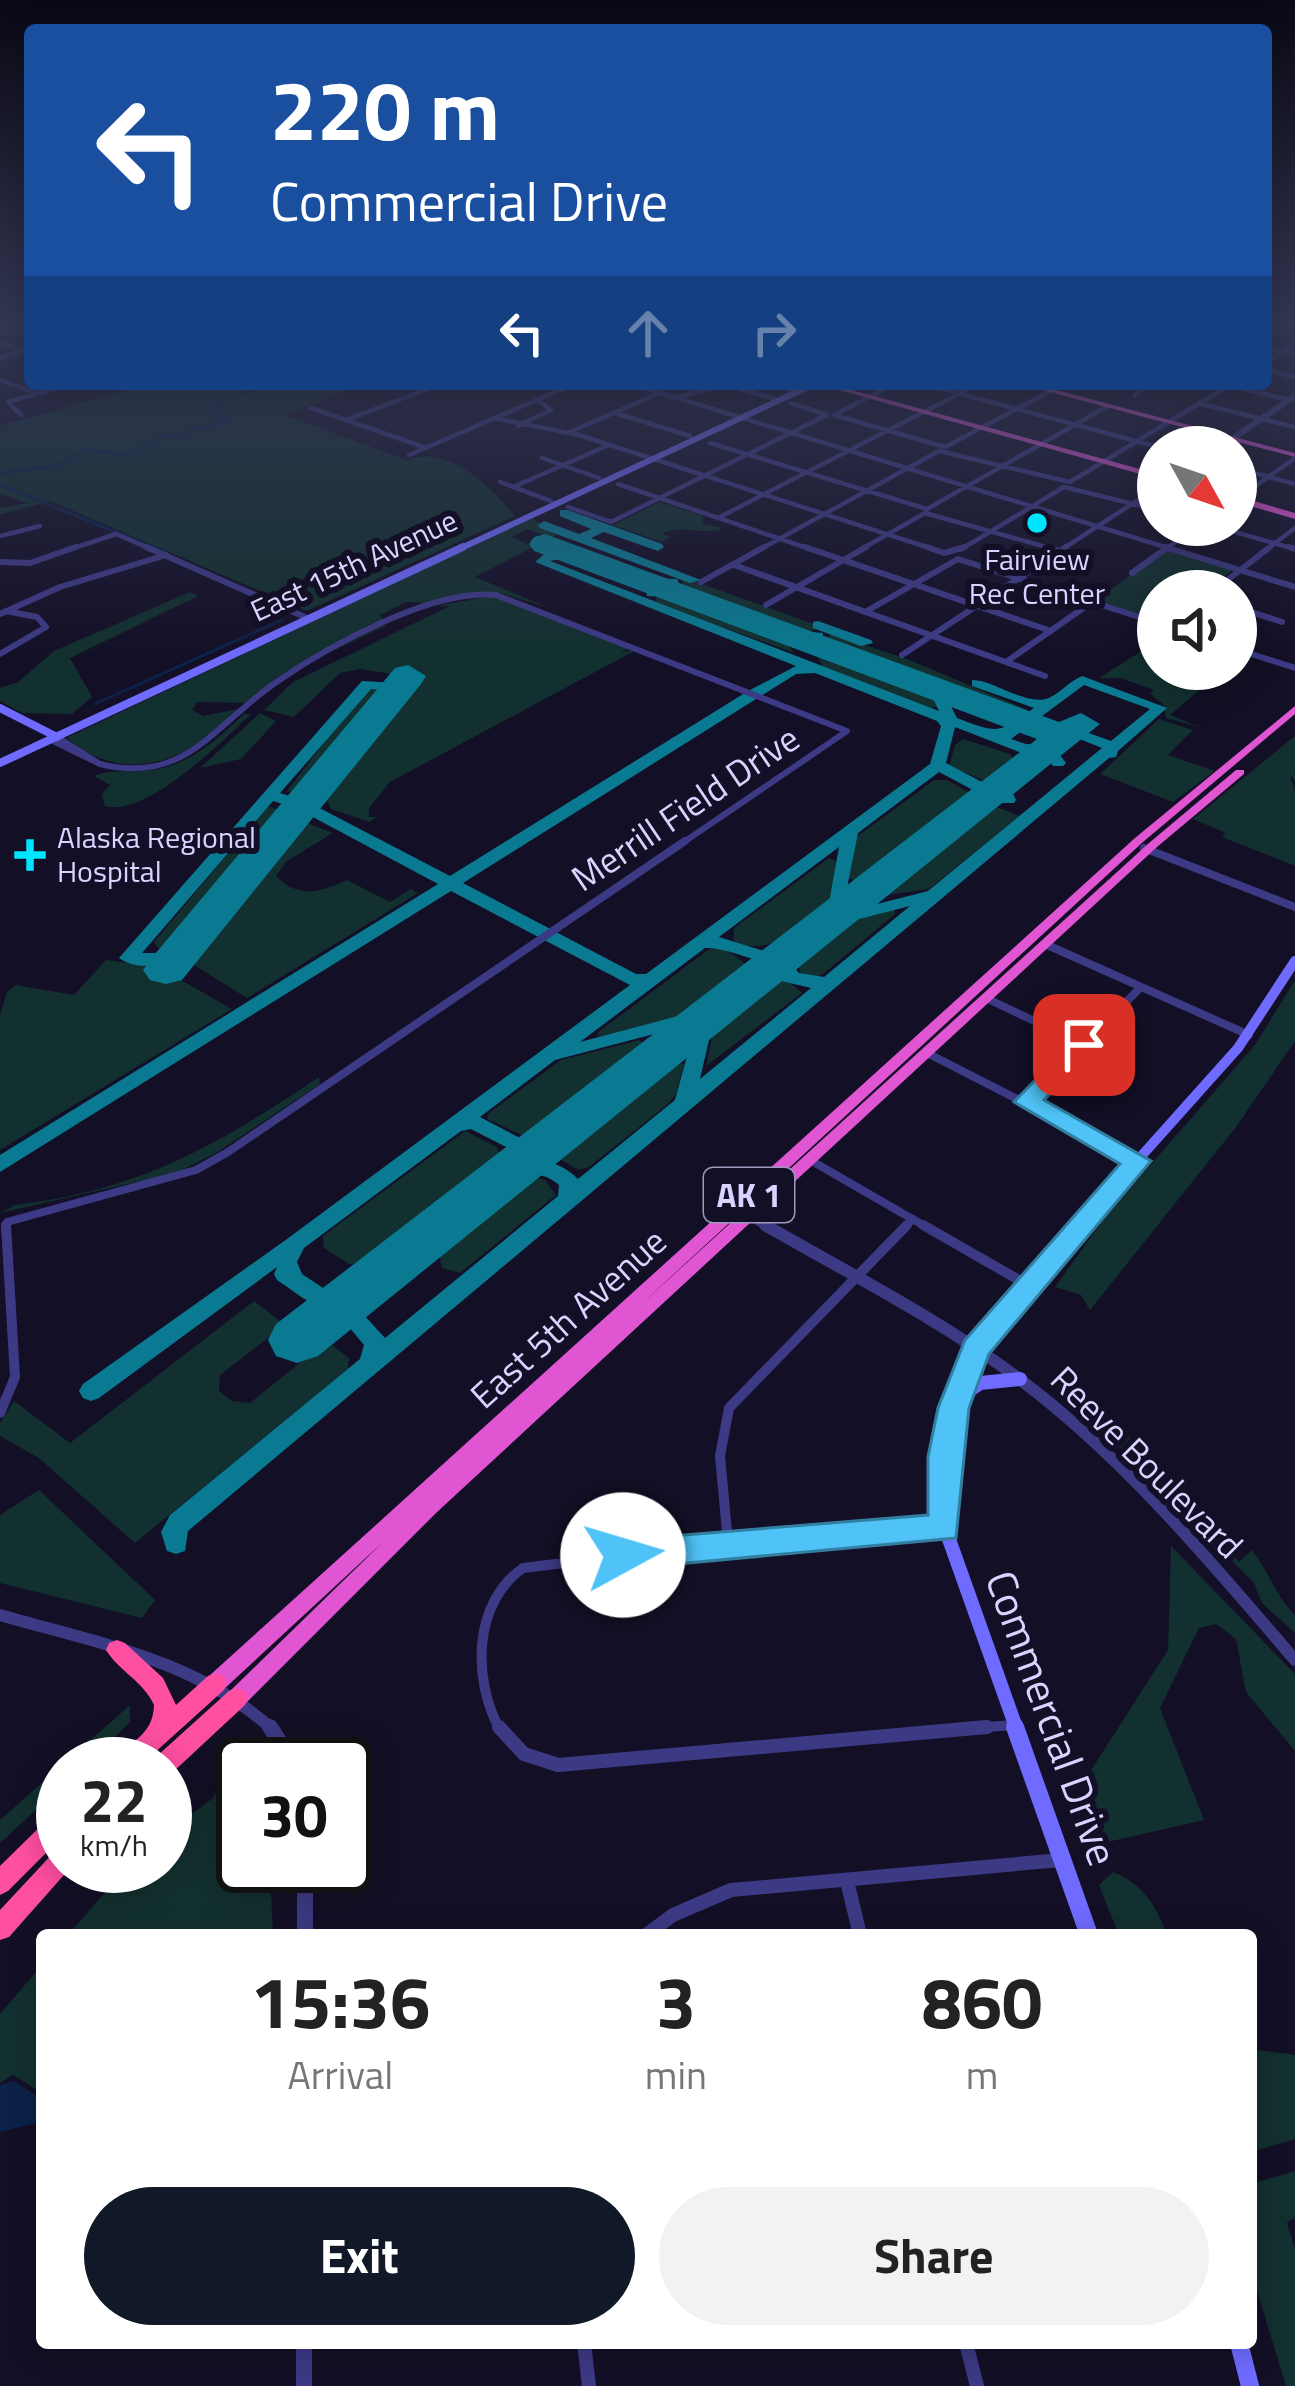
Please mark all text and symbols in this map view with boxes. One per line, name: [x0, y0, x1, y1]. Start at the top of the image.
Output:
text: 220 m: [270, 45, 500, 173]
icon: left: [72, 72, 228, 228]
text: Commercial Drive: [270, 160, 668, 242]
icon: left: [489, 300, 555, 366]
icon: ahead: [615, 300, 681, 366]
icon: right: [741, 300, 807, 366]
north arrow: [1137, 426, 1257, 546]
map controls: [1137, 426, 1257, 690]
street label: East 15th Avenue: [243, 497, 465, 633]
marker: Fairview Rec Center: [1024, 510, 1050, 536]
place label: Fairview Rec Center: [969, 536, 1105, 616]
button: sound: [1137, 570, 1257, 690]
street label: Merrill Field Drive: [560, 711, 810, 904]
place label: Alaska Regional Hospital: [57, 814, 256, 894]
marker: Alaska Regional Hospital: [14, 839, 46, 871]
pin: [1033, 994, 1135, 1096]
icon: arrive: [1051, 1012, 1117, 1078]
road number: AK 1: [704, 1168, 794, 1222]
street label: East 5th Avenue: [457, 1214, 678, 1421]
street label: Reeve Boulevard: [1038, 1353, 1256, 1571]
position arrow: [560, 1492, 686, 1618]
street label: Commercial Drive: [970, 1561, 1136, 1874]
speed limit sign: 30: [216, 1737, 372, 1893]
text: 22: [80, 1754, 148, 1845]
text: km/h: [80, 1822, 148, 1868]
text: 15:36: [251, 1946, 430, 2056]
text: 3: [656, 1946, 696, 2056]
text: 860: [921, 1946, 1042, 2056]
text: Arrival: [288, 2045, 393, 2104]
text: min: [645, 2045, 707, 2104]
text: m: [966, 2045, 998, 2104]
button: Exit: [84, 2187, 635, 2325]
button: Share: [659, 2187, 1209, 2325]

